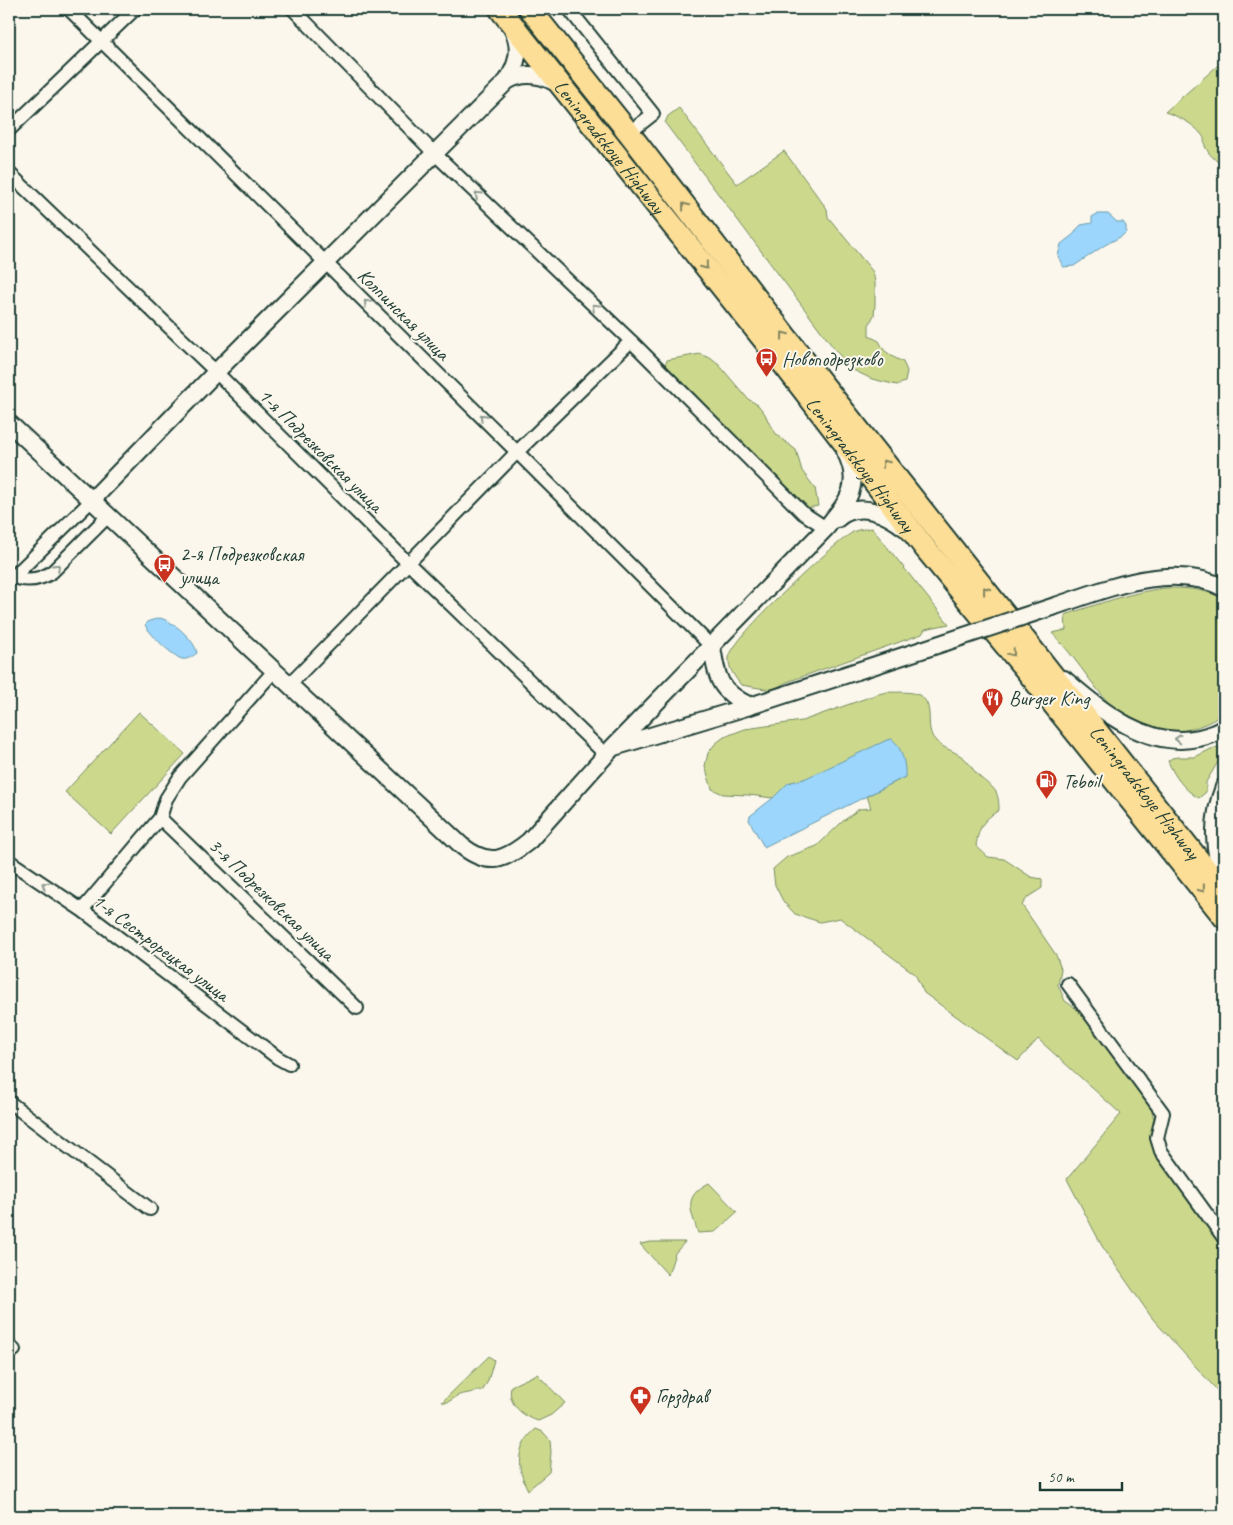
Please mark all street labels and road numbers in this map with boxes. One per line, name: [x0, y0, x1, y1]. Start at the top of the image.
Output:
street label: Leningradskoye Highway: [548, 75, 672, 221]
street label: Колпинская улица: [352, 263, 456, 367]
street label: 1-я Подрезковская улица: [253, 383, 389, 519]
street label: Leningradskoye Highway: [800, 392, 922, 539]
street label: Leningradskoye Highway: [1084, 720, 1207, 866]
street label: 3-я Подрезковская улица: [203, 833, 341, 967]
street label: 1-я Сестрорецкая улица: [87, 888, 235, 1008]

